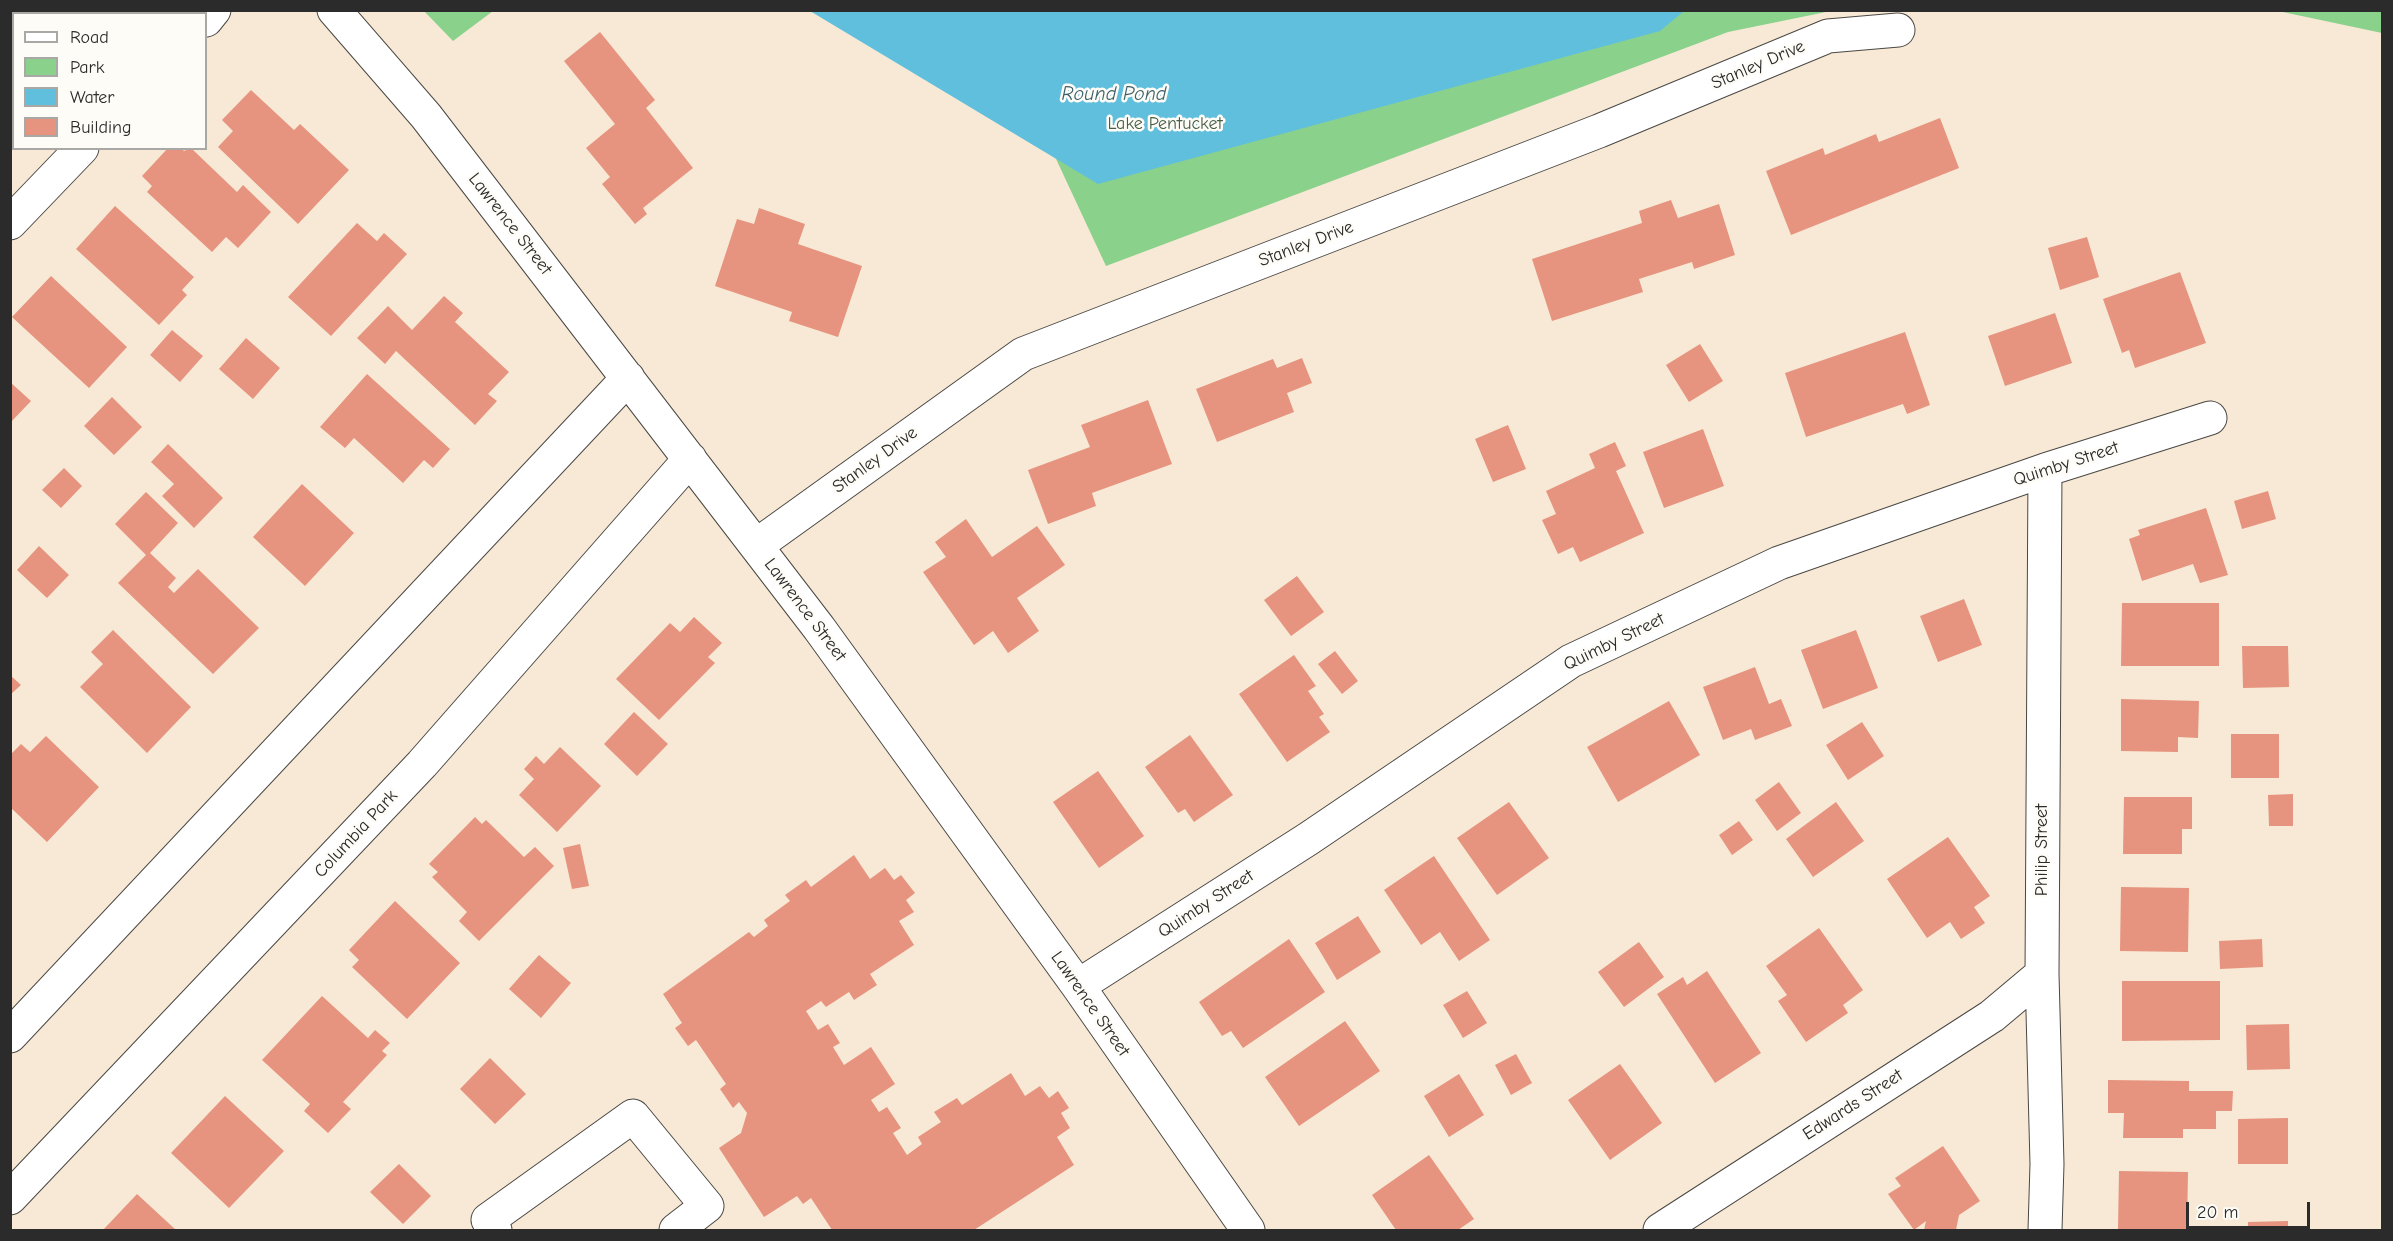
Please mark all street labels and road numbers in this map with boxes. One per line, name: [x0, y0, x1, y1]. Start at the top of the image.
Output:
street label: Stanley Drive: [1708, 36, 1808, 94]
street label: Lawrence Street: [464, 169, 556, 279]
street label: Stanley Drive: [1256, 216, 1356, 272]
street label: Stanley Drive: [828, 422, 922, 498]
street label: Quimby Street: [2011, 437, 2121, 491]
street label: Lawrence Street: [759, 554, 851, 666]
street label: Quimby Street: [1560, 608, 1668, 676]
street label: Columbia Park: [310, 786, 402, 882]
street label: Philip Street: [2031, 804, 2053, 896]
street label: Quimby Street: [1154, 865, 1258, 943]
street label: Lawrence Street: [1046, 947, 1134, 1061]
street label: Edwards Street: [1799, 1065, 1907, 1145]

